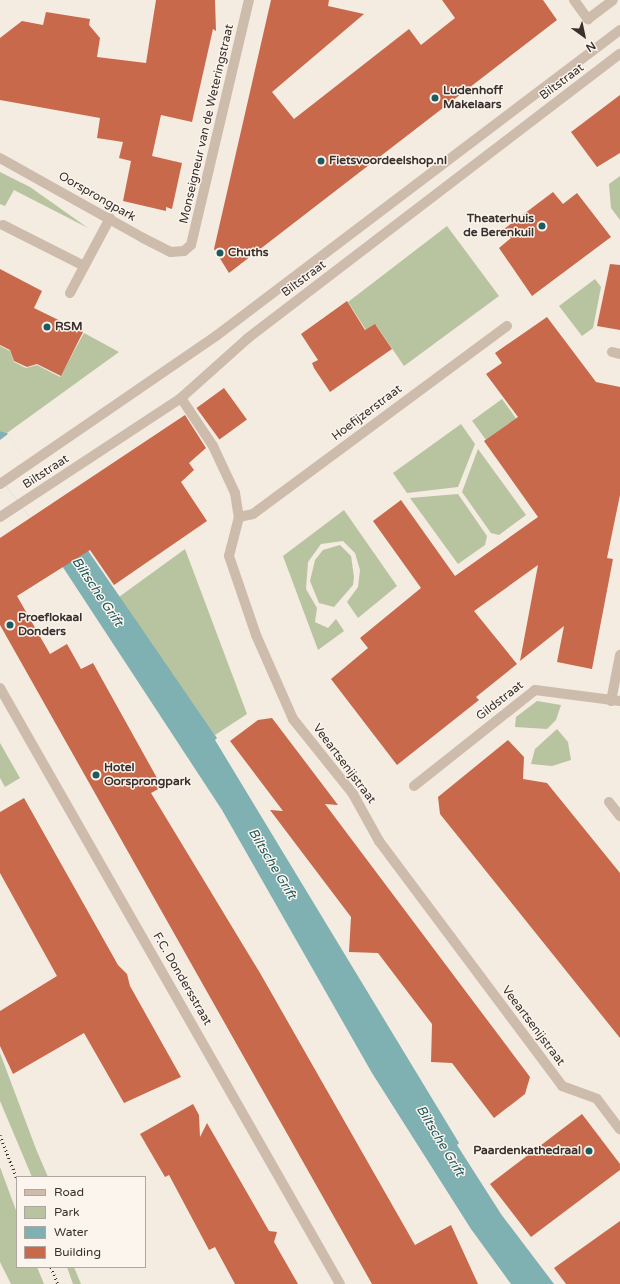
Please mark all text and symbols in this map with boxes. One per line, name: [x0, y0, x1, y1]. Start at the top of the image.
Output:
north arrow: [564, 16, 604, 56]
street label: Monseigneur van de Weteringstraat: [177, 23, 237, 225]
text: N: [584, 39, 598, 54]
street label: Biltstraat: [537, 61, 587, 103]
place label: Ludenhoff Makelaars: [443, 84, 503, 112]
marker: Ludenhoff Makelaars: [430, 93, 440, 103]
place label: Fietsvoordeelshop.nl: [329, 154, 447, 168]
marker: Fietsvoordeelshop.nl: [316, 156, 326, 166]
street label: Oorsprongpark: [56, 169, 138, 225]
place label: Theaterhuis de Berenkuil: [463, 212, 534, 240]
marker: Theaterhuis de Berenkuil: [537, 221, 547, 231]
place label: Chuths: [228, 246, 269, 260]
marker: Chuths: [215, 248, 225, 258]
street label: Biltstraat: [279, 258, 329, 300]
place label: RSM: [55, 320, 83, 334]
marker: RSM: [42, 322, 52, 332]
street label: Hoefijzerstraat: [329, 382, 405, 444]
street label: Biltstraat: [20, 452, 72, 492]
water label: Biltsche Grift: [68, 554, 126, 630]
place label: Proeflokaal Donders: [18, 611, 82, 639]
marker: Proeflokaal Donders: [5, 620, 15, 630]
street label: Gildstraat: [474, 678, 526, 724]
street label: Veeartsenijstraat: [309, 721, 379, 807]
place label: Hotel Oorsprongpark: [104, 761, 191, 789]
marker: Hotel Oorsprongpark: [91, 770, 101, 780]
water label: Biltsche Grift: [245, 826, 299, 902]
street label: F.C. Dondersstraat: [150, 930, 214, 1028]
street label: Veeartsenijstraat: [498, 983, 568, 1069]
water label: Biltsche Grift: [413, 1103, 467, 1179]
place label: Paardenkathedraal: [473, 1144, 581, 1158]
marker: Paardenkathedraal: [584, 1146, 594, 1156]
legend: [16, 1176, 146, 1268]
text: Road: [54, 1185, 84, 1199]
text: Park: [54, 1205, 80, 1219]
text: Water: [54, 1225, 88, 1239]
text: Building: [54, 1245, 101, 1259]

